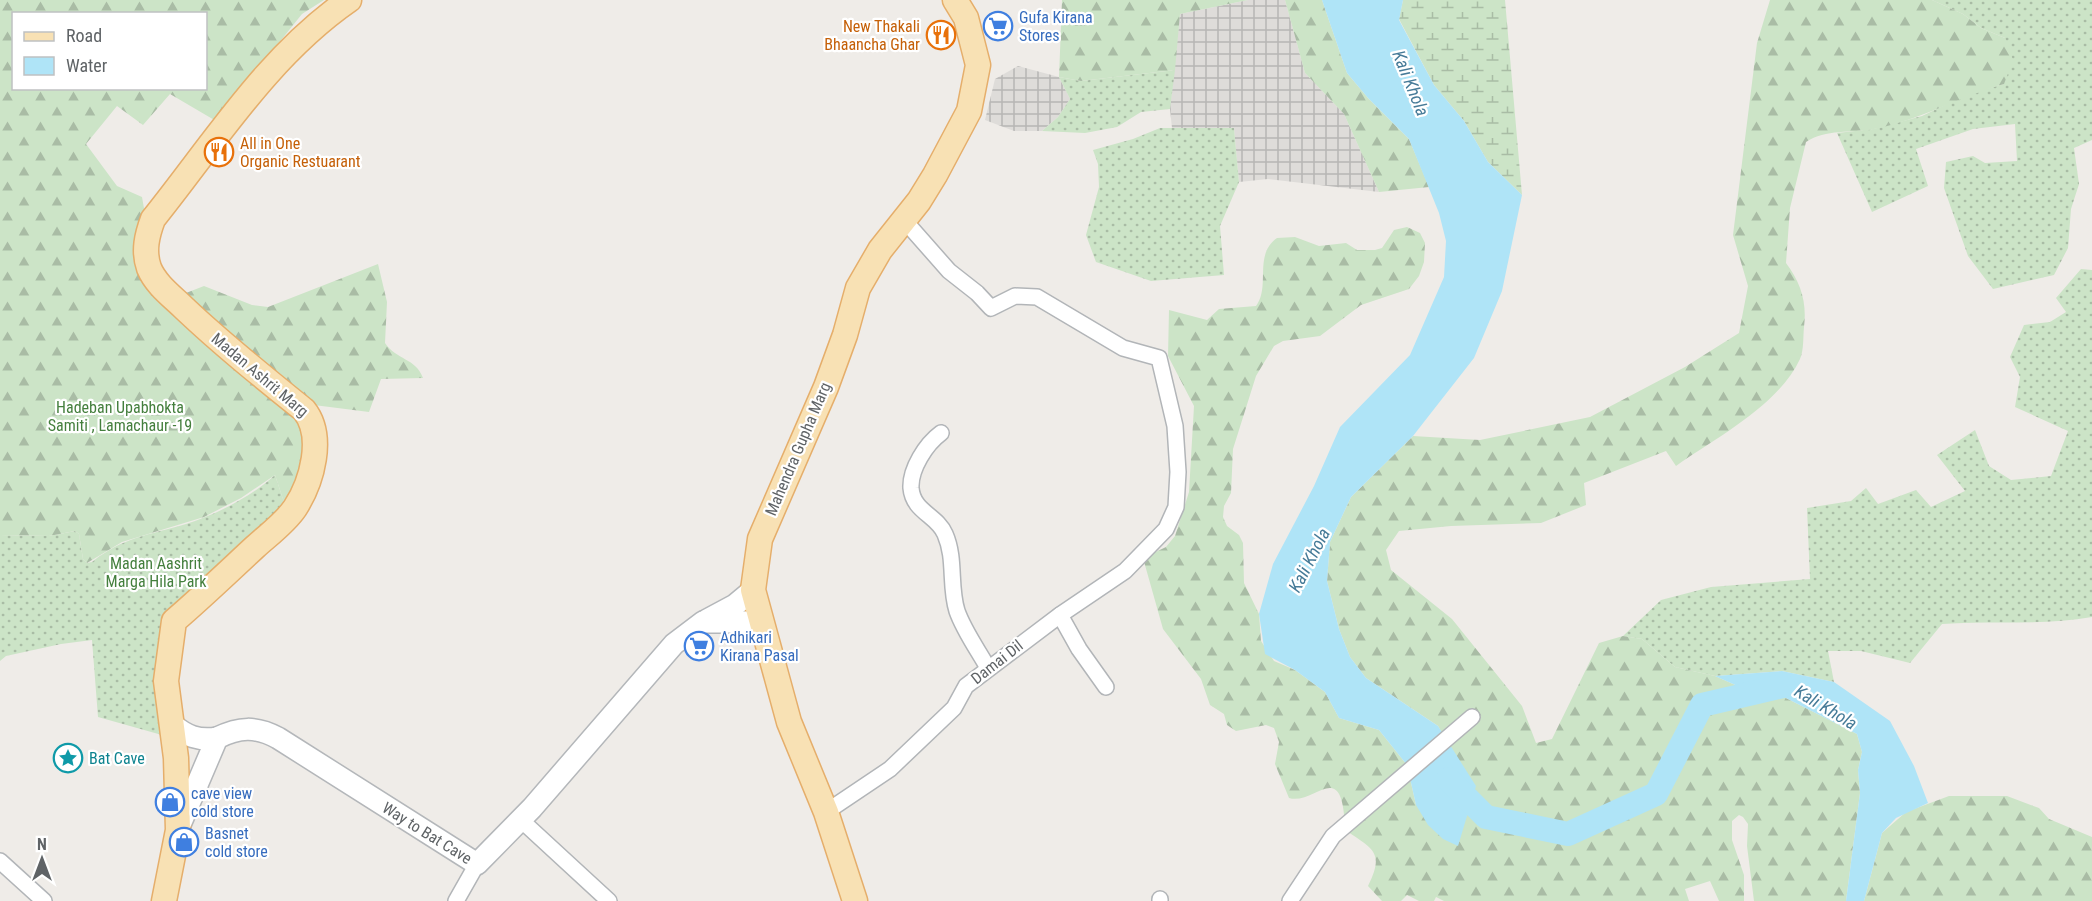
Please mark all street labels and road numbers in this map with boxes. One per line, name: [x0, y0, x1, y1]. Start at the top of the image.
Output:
street label: Madan Ashrit Marg: [208, 329, 312, 421]
street label: Mahendra Gupha Marg: [761, 379, 835, 519]
street label: Damai Dil: [967, 636, 1027, 688]
street label: Way to Bat Cave: [379, 798, 475, 868]

